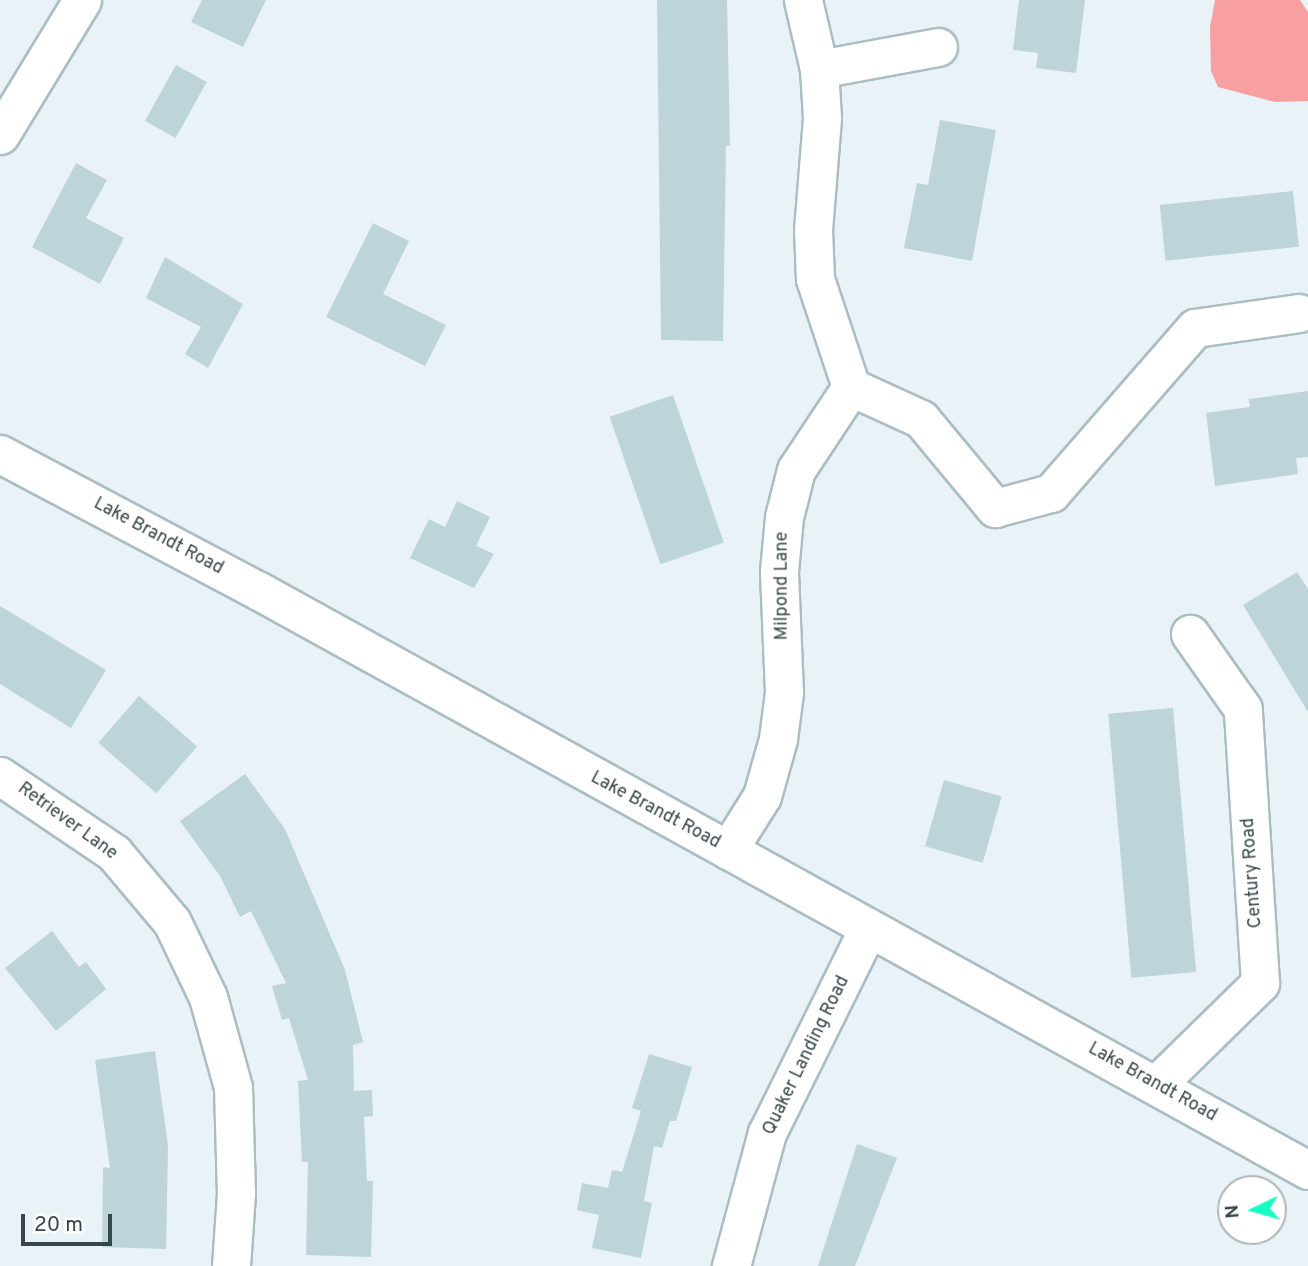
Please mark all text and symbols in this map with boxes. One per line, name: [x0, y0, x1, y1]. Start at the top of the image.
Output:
street label: Lake Brandt Road: [89, 494, 227, 580]
street label: Milpond Lane: [772, 532, 794, 640]
street label: Lake Brandt Road: [586, 768, 724, 854]
street label: Retriever Lane: [13, 779, 121, 865]
street label: Century Road: [1238, 817, 1268, 929]
street label: Quaker Landing Road: [759, 973, 855, 1139]
street label: Lake Brandt Road: [1084, 1039, 1220, 1127]
north arrow: [1217, 1175, 1287, 1245]
scale bar: [24, 1200, 116, 1244]
text: N: [1221, 1204, 1246, 1220]
text: 20 m: [34, 1212, 83, 1239]

